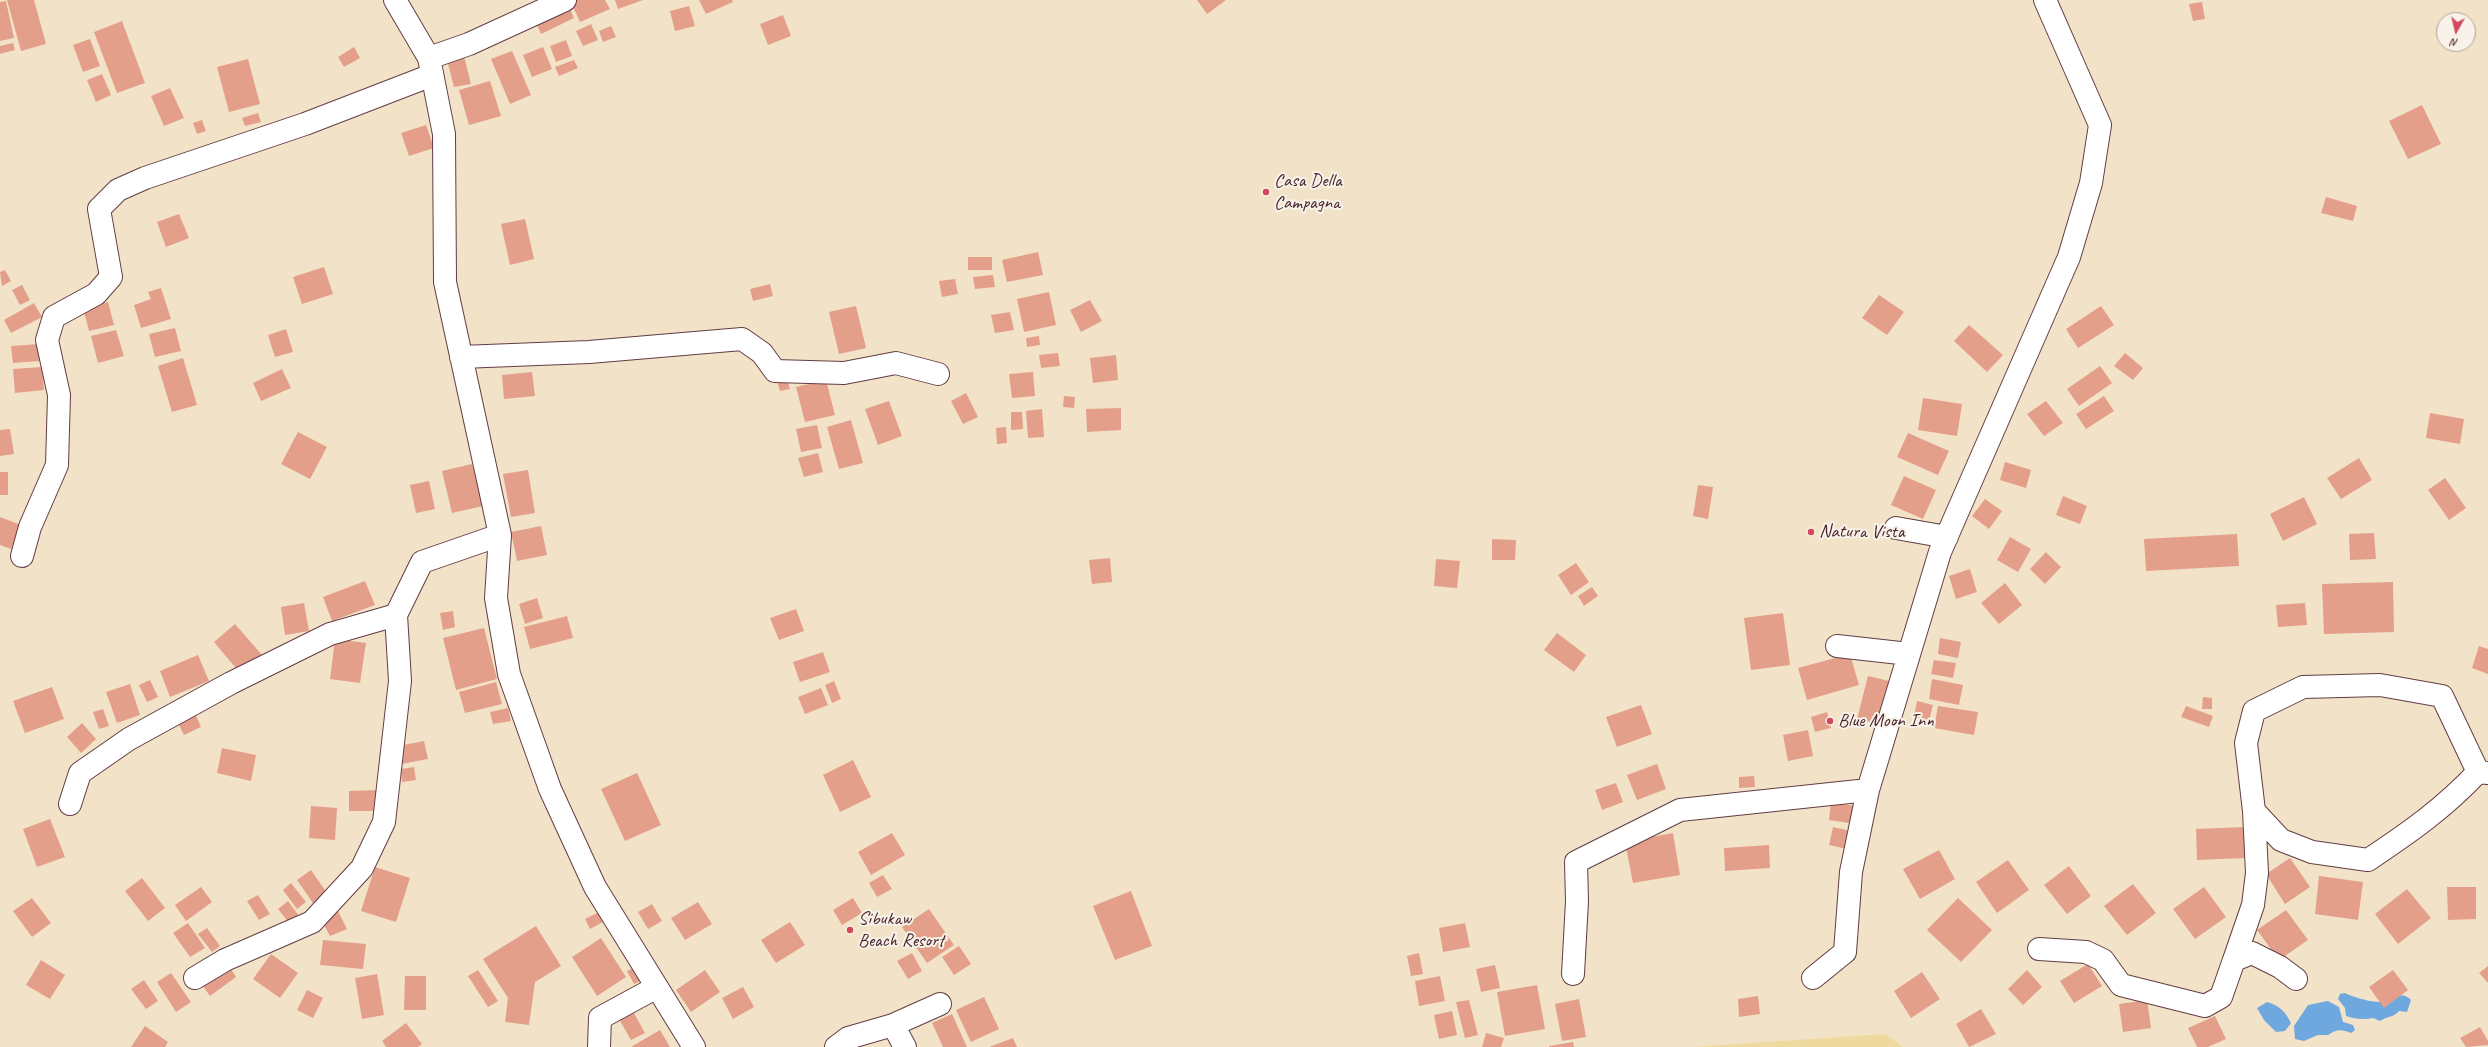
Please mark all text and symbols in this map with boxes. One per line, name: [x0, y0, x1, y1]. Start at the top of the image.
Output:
north arrow: [2436, 12, 2476, 52]
text: N: [2450, 35, 2459, 50]
place label: Casa Della Campagna: [1274, 170, 1342, 214]
marker: Casa Della Campagna: [1261, 187, 1271, 197]
place label: Natura Vista: [1819, 521, 1904, 543]
marker: Natura Vista: [1806, 527, 1816, 537]
place label: Blue Moon Inn: [1838, 710, 1934, 732]
marker: Blue Moon Inn: [1825, 716, 1835, 726]
place label: Sibukaw Beach Resort: [858, 908, 944, 952]
marker: Sibukaw Beach Resort: [845, 925, 855, 935]

